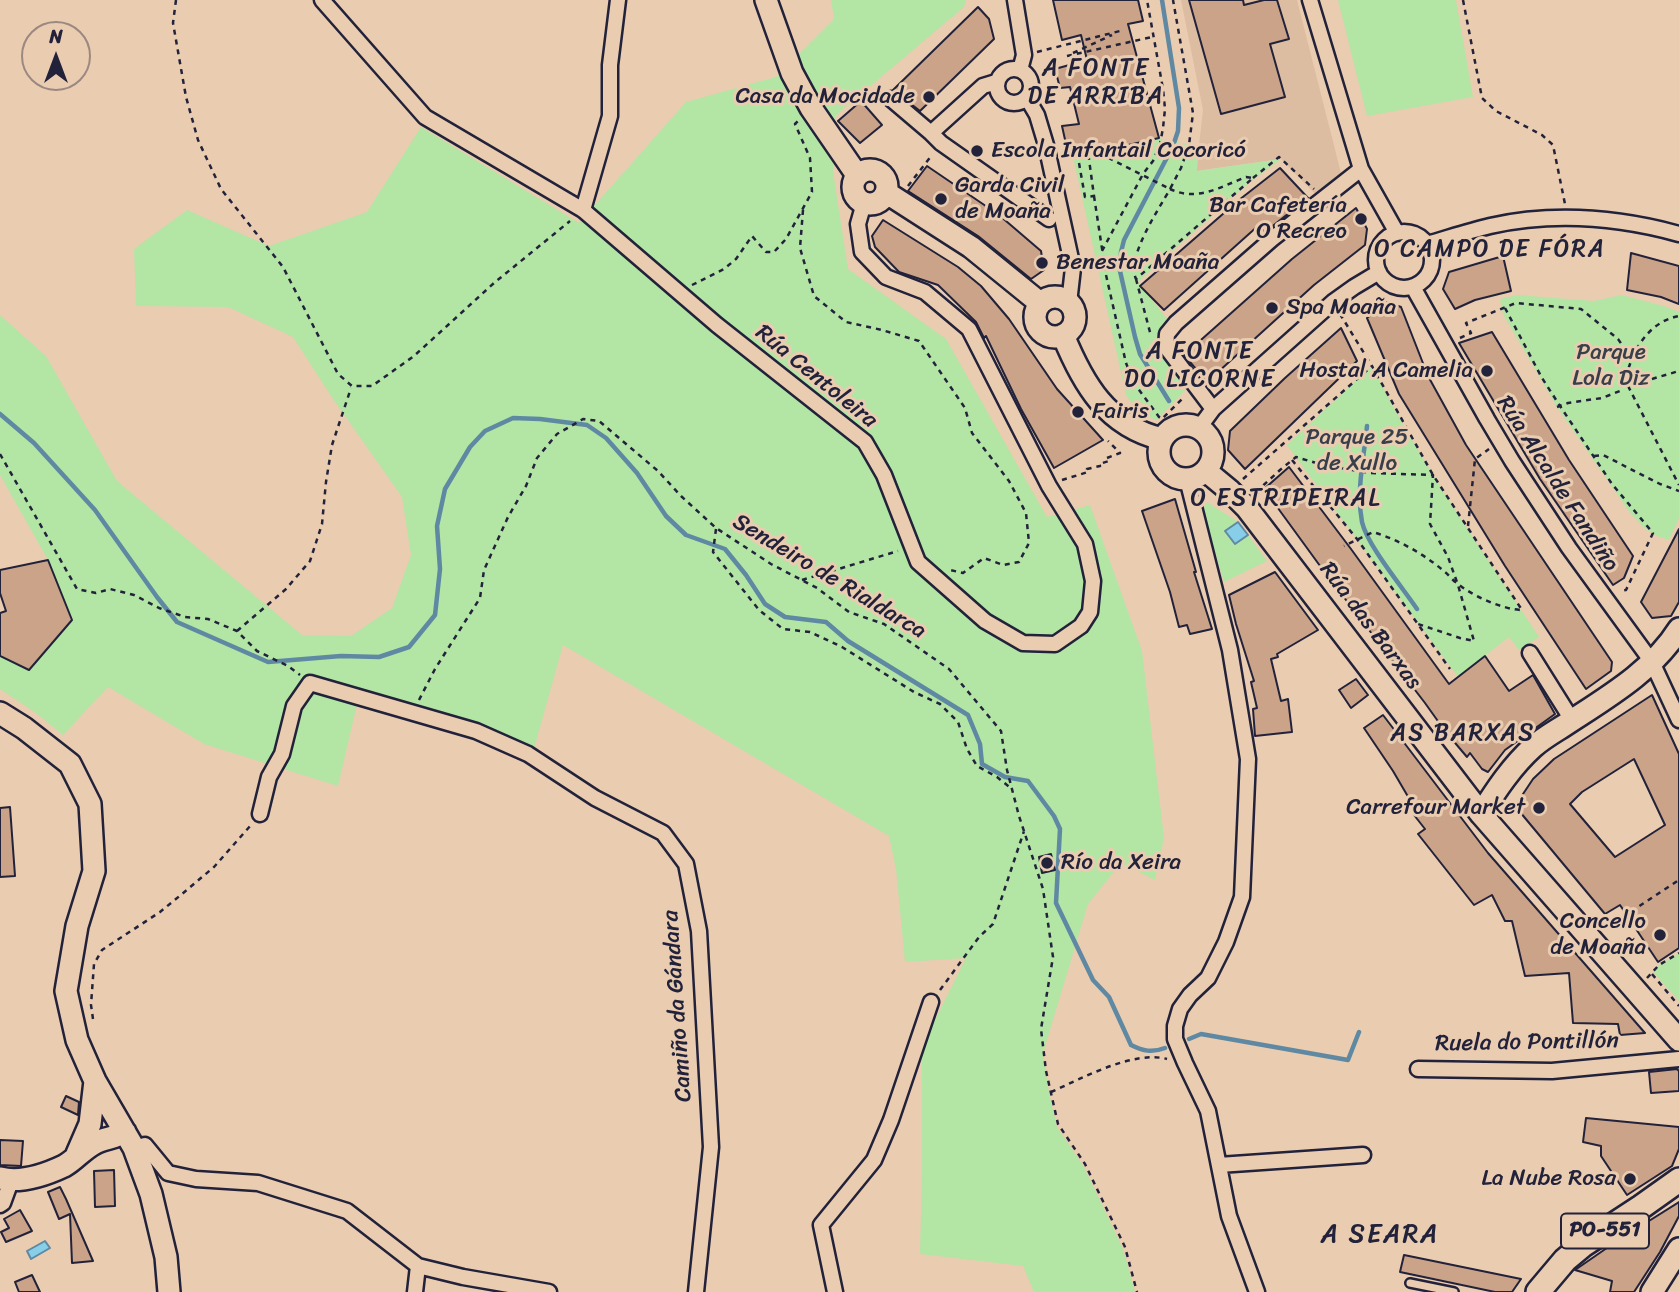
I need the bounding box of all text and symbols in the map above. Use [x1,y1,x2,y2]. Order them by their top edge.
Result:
text: N [49,20,63,53]
north arrow [21,21,91,91]
district label: A FONTE DE ARRIBA [1030,55,1162,111]
place label: Casa da Mocidade [735,83,915,111]
marker: Casa da Mocidade [921,89,937,105]
place label: Escola Infantail Cocoricó [991,137,1246,165]
marker: Escola Infantail Cocoricó [969,143,985,159]
place label: Garda Civil de Moaña [955,172,1064,226]
marker: Garda Civil de Moaña [933,191,949,207]
place label: Bar Cafetería O Recreo [1209,192,1347,246]
marker: Bar Cafetería O Recreo [1353,211,1369,227]
district label: O CAMPO DE FÓRA [1376,236,1604,264]
place label: Benestar Moaña [1056,249,1219,277]
marker: Benestar Moaña [1034,255,1050,271]
place label: Spa Moaña [1286,294,1396,322]
marker: Spa Moaña [1264,300,1280,316]
street label: Rúa Centoleira [749,319,883,435]
district label: A FONTE DO LICORNE [1125,338,1275,394]
park label: Parque Lola Diz [1572,339,1650,393]
place label: Hostal A Camelia [1299,357,1473,385]
marker: Hostal A Camelia [1479,363,1495,379]
street label: Rúa Alcalde Fandiño [1490,391,1624,577]
place label: Fairis [1092,398,1149,426]
marker: Fairis [1070,404,1086,420]
park label: Parque 25 de Xullo [1306,424,1408,478]
district label: O ESTRIPEIRAL [1193,485,1379,513]
street label: Sendeiro de Rialdarca [727,508,931,646]
street label: Rúa das Barxas [1313,557,1427,695]
district label: AS BARXAS [1391,720,1535,748]
place label: Carrefour Market [1346,794,1525,822]
marker: Carrefour Market [1531,800,1547,816]
place label: Río da Xeira [1061,849,1181,877]
marker: Río da Xeira [1039,855,1055,871]
place label: Concello de Moaña [1550,908,1646,962]
street label: Camiño da Gándara [658,909,698,1103]
marker: Concello de Moaña [1652,927,1668,943]
street label: Ruela do Pontillón [1435,1028,1619,1058]
place label: La Nube Rosa [1481,1165,1616,1193]
marker: La Nube Rosa [1622,1171,1638,1187]
road number: PO-551 [1561,1214,1649,1248]
district label: A SEARA [1322,1219,1438,1251]

